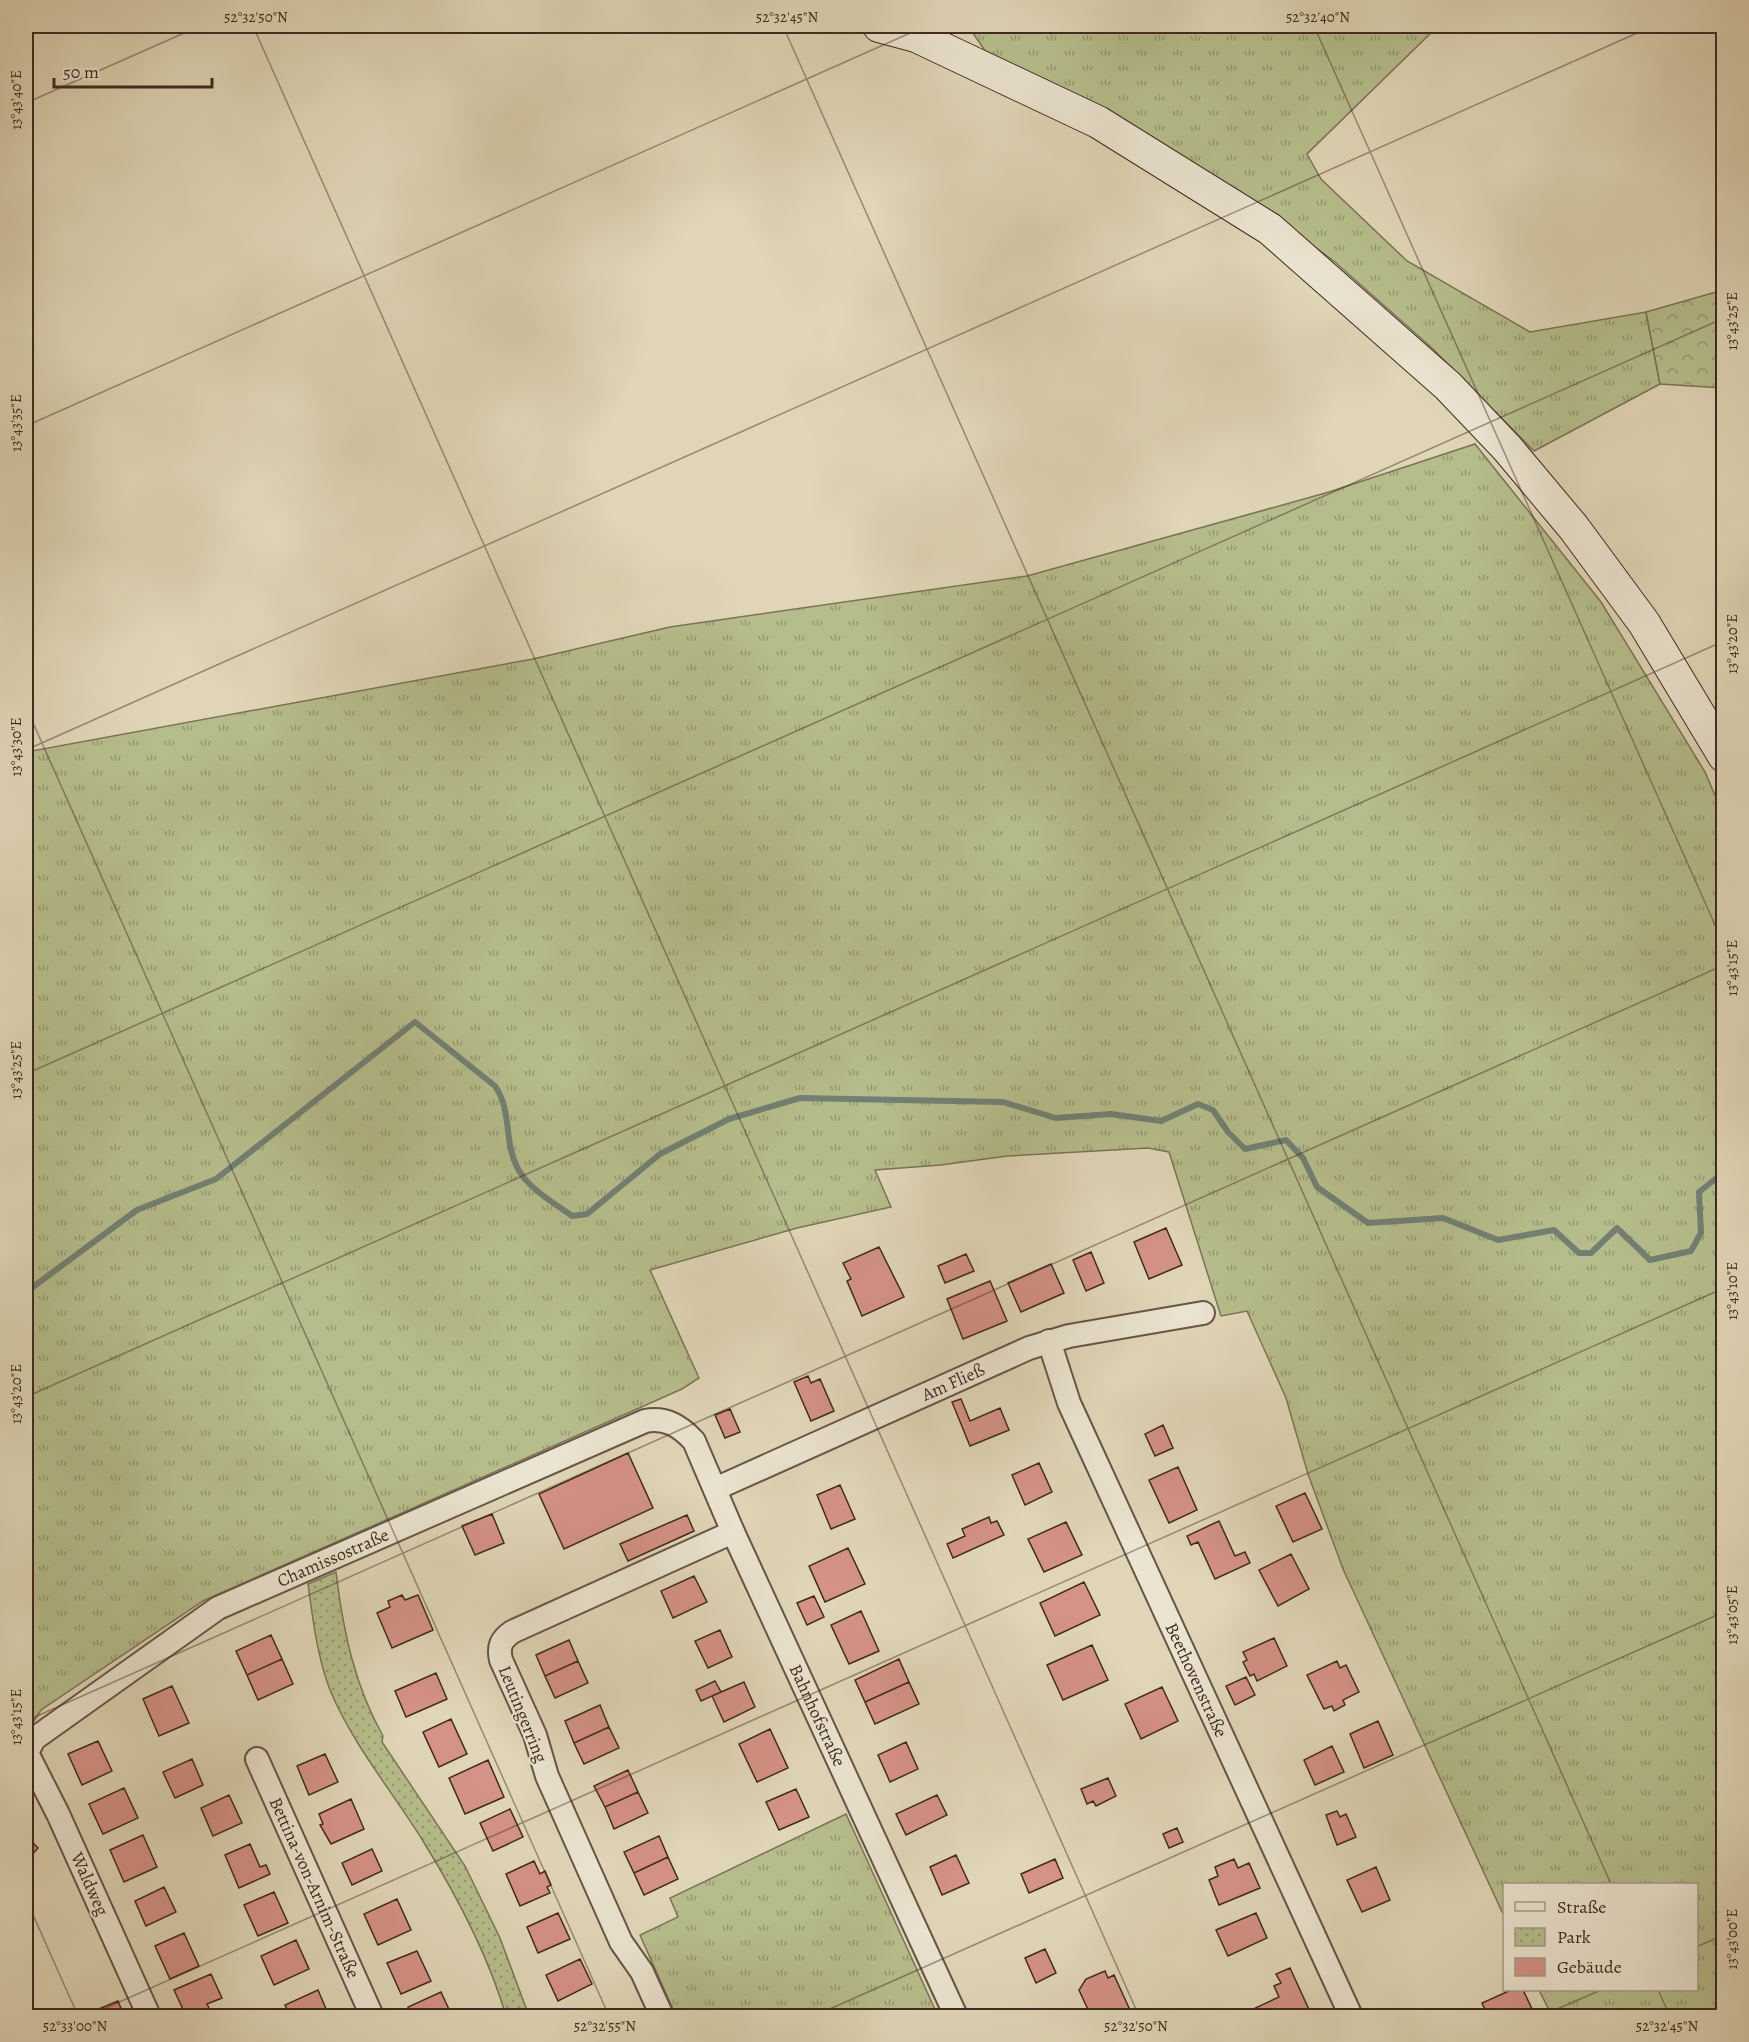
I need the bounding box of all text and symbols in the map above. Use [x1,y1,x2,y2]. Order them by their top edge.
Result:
text: 52°32'50"N [224,7,288,27]
text: 52°32'45"N [756,7,819,27]
text: 52°32'40"N [1286,7,1350,27]
scale bar [54,51,212,89]
text: 50 m [63,60,99,84]
text: 13°43'40"E [6,70,26,130]
text: 13°43'25"E [1722,292,1742,350]
text: 13°43'35"E [6,394,26,452]
text: 13°43'20"E [1722,614,1742,674]
text: 13°43'30"E [6,717,26,777]
text: 13°43'15"E [1722,940,1742,996]
text: 13°43'25"E [6,1041,26,1099]
text: 13°43'10"E [1722,1262,1742,1320]
street label: Am Fließ [917,1357,989,1407]
text: 13°43'20"E [6,1364,26,1424]
street label: Chamissostraße [273,1523,393,1593]
text: 13°43'05"E [1722,1585,1742,1645]
street label: Beethovenstraße [1160,1619,1233,1741]
street label: Bahnhofstraße [783,1660,851,1770]
street label: Leutingerring [493,1662,553,1766]
text: 13°43'15"E [6,1689,26,1745]
street label: Bettina-von-Arnim-Straße [264,1793,366,1982]
street label: Waldweg [65,1848,115,1920]
legend [1503,1883,1698,1991]
text: Straße [1557,1895,1606,1919]
text: 13°43'00"E [1722,1909,1742,1969]
text: Park [1557,1925,1591,1949]
text: Gebäude [1557,1955,1622,1979]
text: 52°33'00"N [43,2016,107,2036]
text: 52°32'55"N [574,2016,636,2036]
text: 52°32'50"N [1104,2016,1168,2036]
text: 52°32'45"N [1636,2016,1699,2036]

